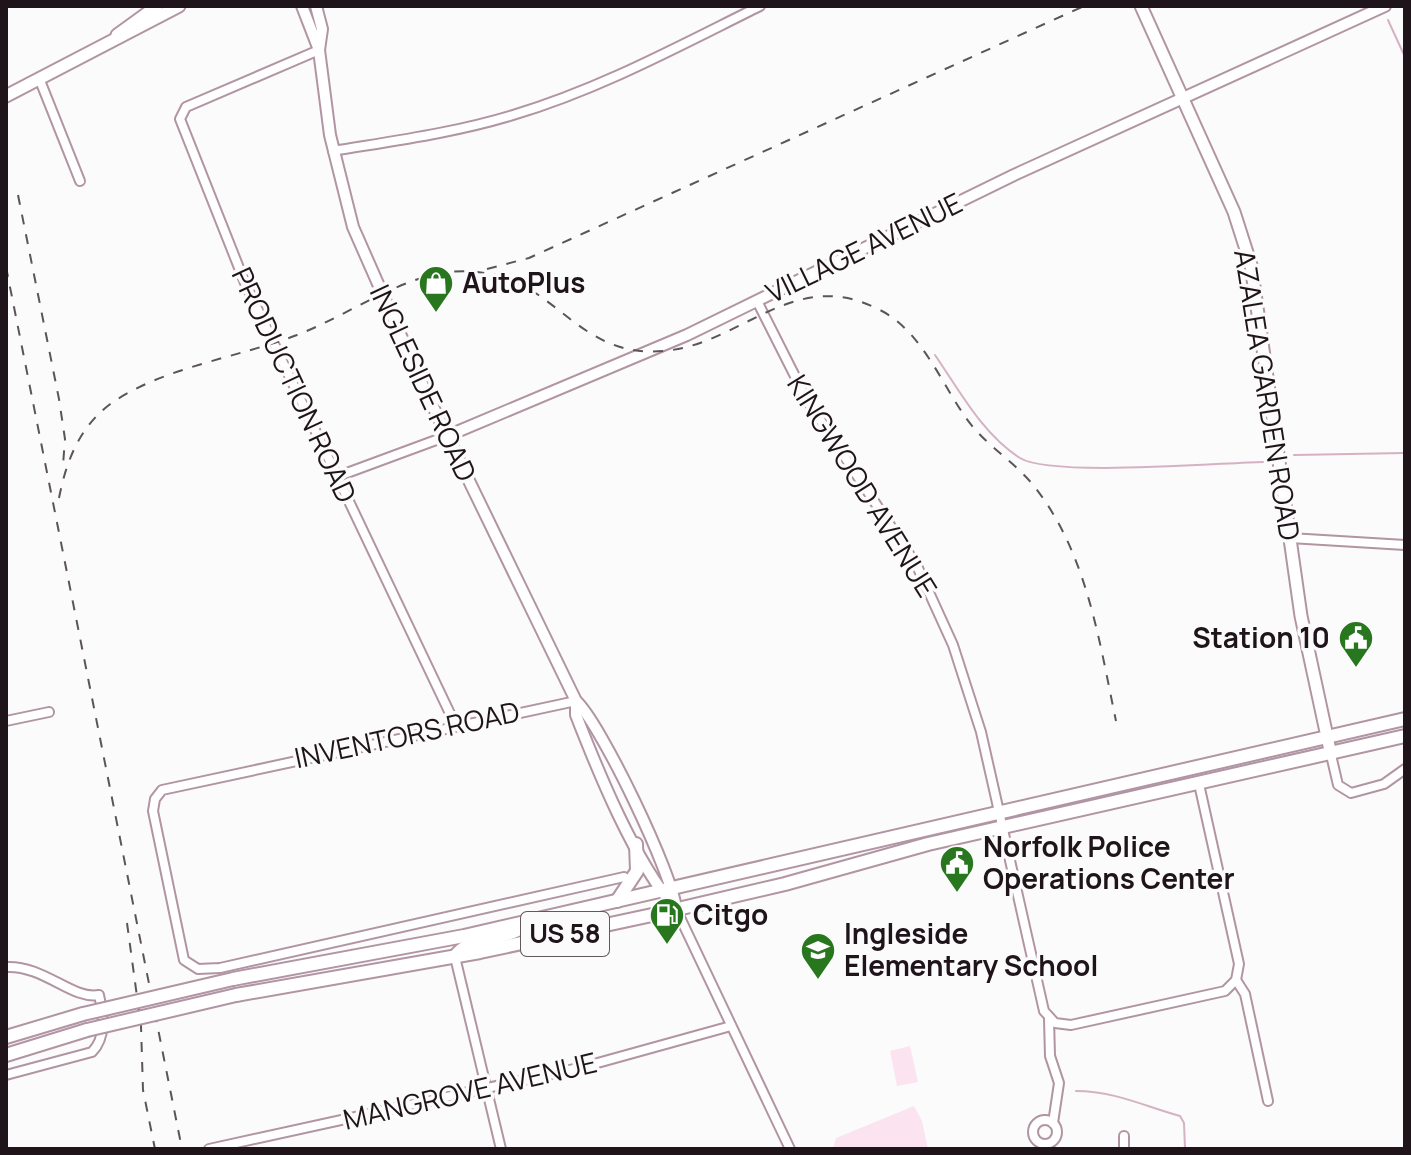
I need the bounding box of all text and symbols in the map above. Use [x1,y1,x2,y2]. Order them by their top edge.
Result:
street label: VILLAGE AVENUE [759,183,968,311]
street label: AZALEA GARDEN ROAD [1226,247,1310,543]
street label: PRODUCTION ROAD [224,261,366,508]
place label: AutoPlus [462,263,585,301]
shop icon: AutoPlus [417,264,455,314]
street label: INGLESIDE ROAD [362,278,486,487]
street label: KINGWOOD AVENUE [779,367,947,604]
place label: Station 10 [1192,618,1330,656]
public building icon: Station 10 [1337,619,1375,669]
street label: INVENTORS ROAD [291,692,523,776]
place label: Norfolk Police Operations Center [983,827,1235,897]
public building icon: Norfolk Police Operations Center [938,844,976,894]
place label: Citgo [693,895,768,933]
fuel station icon: Citgo [648,896,686,946]
road number: US 58 [521,912,609,956]
place label: Ingleside Elementary School [844,914,1098,984]
school or university icon: Ingleside Elementary School [799,931,837,981]
street label: MANGROVE AVENUE [339,1042,600,1138]

